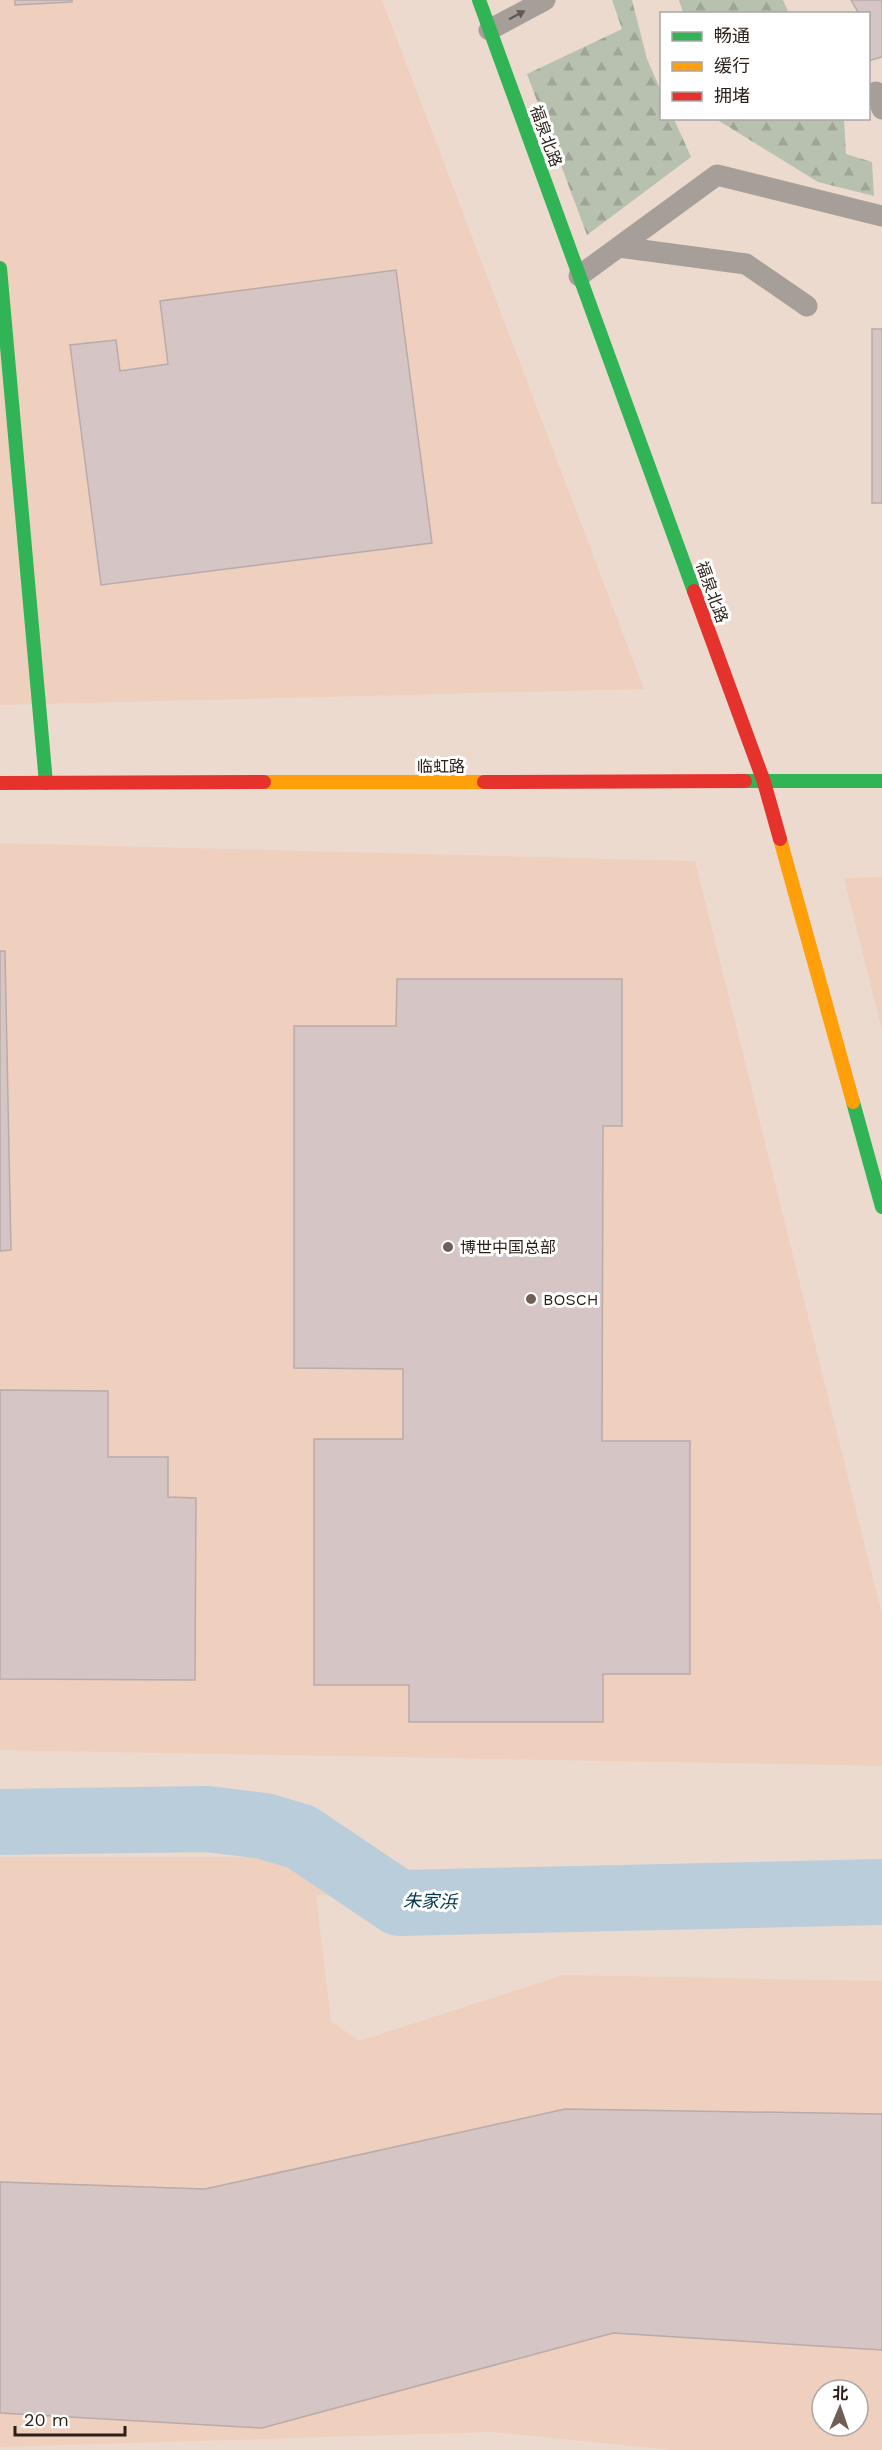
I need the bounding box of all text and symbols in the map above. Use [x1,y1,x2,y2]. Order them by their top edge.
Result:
one-way arrow [509,10,526,20]
legend [660,12,870,120]
text: 畅通 [714,25,750,46]
text: 缓行 [714,55,750,76]
text: 拥堵 [714,85,750,106]
street label: 福泉北路 [526,103,566,169]
street label: 福泉北路 [692,559,732,625]
street label: 临虹路 [417,757,465,776]
place label: 博世中国总部 [460,1238,556,1257]
marker: 博世中国总部 [441,1240,455,1254]
place label: BOSCH [543,1290,598,1309]
marker: BOSCH [524,1292,538,1306]
water label: 朱家浜 [403,1890,459,1912]
north arrow [810,2378,870,2438]
text: 北 [832,2384,849,2403]
scale bar [15,2399,124,2437]
text: 20 m [24,2409,69,2430]

